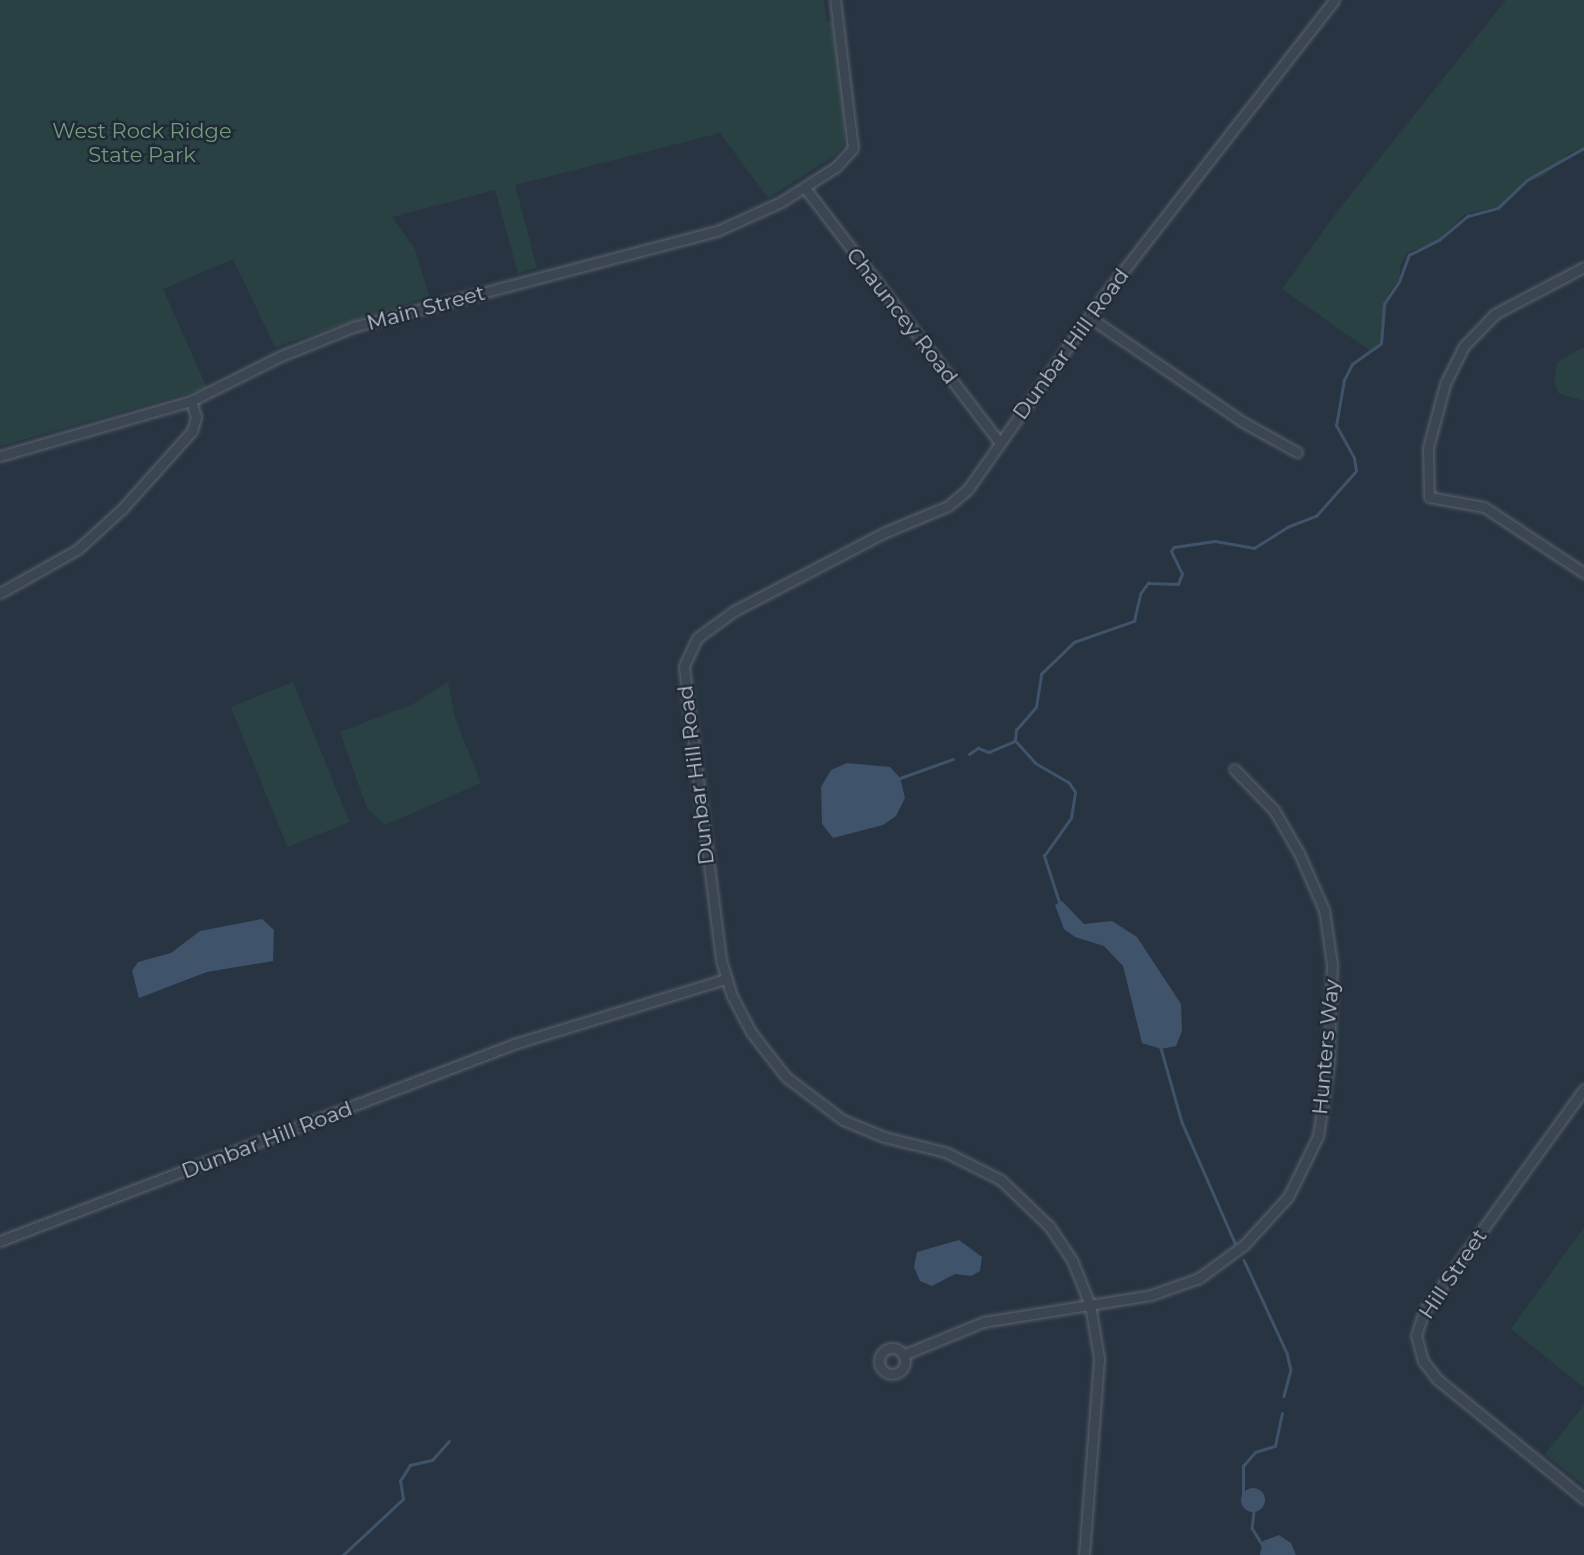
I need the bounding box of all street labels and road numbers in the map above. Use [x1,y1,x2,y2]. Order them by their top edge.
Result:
street label: Chauncey Road [841,243,963,389]
street label: Dunbar Hill Road [1008,264,1134,424]
street label: Main Street [364,280,488,336]
street label: Dunbar Hill Road [672,684,720,866]
street label: Hunters Way [1308,978,1344,1116]
street label: Dunbar Hill Road [178,1096,356,1184]
street label: Hill Street [1414,1224,1492,1324]

